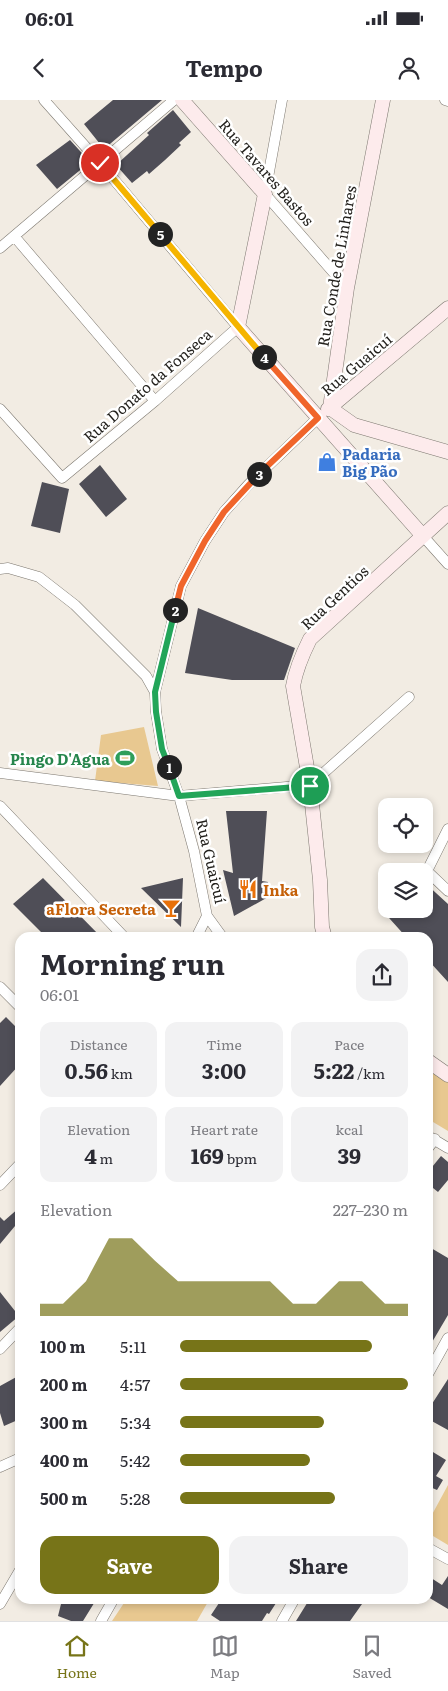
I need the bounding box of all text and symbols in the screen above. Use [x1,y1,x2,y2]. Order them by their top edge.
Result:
text: 06:01 [25,4,74,32]
text: Tempo [185,51,263,84]
icon: back [25,54,53,82]
icon: person [395,54,423,82]
street label: Rua Tavares Bastos [214,114,320,231]
pin [79,142,121,184]
icon: check [86,149,114,177]
street label: Rua Conde de Linhares [311,184,362,348]
pin: 5 [148,222,172,246]
text: 5 [157,224,164,244]
street label: Rua Donato da Fonseca [78,322,217,447]
street label: Rua Guaicuí [315,327,397,401]
pin: 4 [252,344,276,370]
text: 4 [260,347,269,367]
place label: Padaria Big Pão [342,442,401,482]
shop icon: Padaria Big Pão [316,451,338,473]
pin: 3 [246,462,272,486]
text: 3 [256,464,263,484]
street label: Rua Gentios [295,559,373,635]
pin: 2 [162,598,188,622]
text: 2 [172,600,179,620]
place label: Pingo D'Agua [10,747,110,770]
sports icon: Pingo D'Agua [114,747,136,769]
pin: 1 [156,754,182,780]
text: 1 [167,757,172,777]
pin [289,765,331,807]
icon: arrive [296,772,324,800]
map controls [378,798,433,918]
button: locate [378,798,433,853]
street label: Rua Guaicuí [191,816,233,906]
button: layers [378,863,433,918]
restaurant icon: Inka [237,878,259,900]
place label: Inka [263,878,299,901]
place label: aFlora Secreta [46,897,156,920]
bar icon: aFlora Secreta [160,897,182,919]
text: Morning run [40,942,225,984]
button: share [356,949,408,1001]
text: 06:01 [40,982,79,1006]
text: Distance [70,1034,128,1054]
text: Time [206,1034,242,1054]
text: Pace [334,1034,364,1054]
text: 0.56 [64,1054,108,1085]
text: 3:00 [202,1054,246,1085]
text: 5:22 [314,1054,354,1085]
text: km [108,1063,133,1083]
text: /km [354,1063,385,1083]
text: Elevation [67,1119,130,1139]
text: Heart rate [190,1119,258,1139]
text: kcal [336,1119,363,1139]
text: 4 [84,1139,97,1170]
text: 169 [191,1139,224,1170]
text: 39 [337,1139,361,1170]
text: m [97,1148,113,1168]
text: bpm [224,1148,257,1168]
text: Elevation [40,1197,112,1221]
text: 227–230 m [333,1197,408,1221]
text: 100 m [40,1334,86,1358]
text: 5:11 [120,1334,146,1358]
text: 200 m [40,1372,87,1396]
text: 4:57 [120,1372,150,1396]
text: 300 m [40,1410,88,1434]
text: 5:34 [120,1410,151,1434]
text: 400 m [40,1448,89,1472]
text: 5:42 [120,1448,150,1472]
text: 500 m [40,1486,88,1510]
text: 5:28 [120,1486,150,1510]
button: Save [40,1536,219,1594]
button: Share [229,1536,408,1594]
tab: Home [56,1632,97,1682]
tab: Map [210,1632,240,1682]
tab: Saved [353,1632,392,1682]

